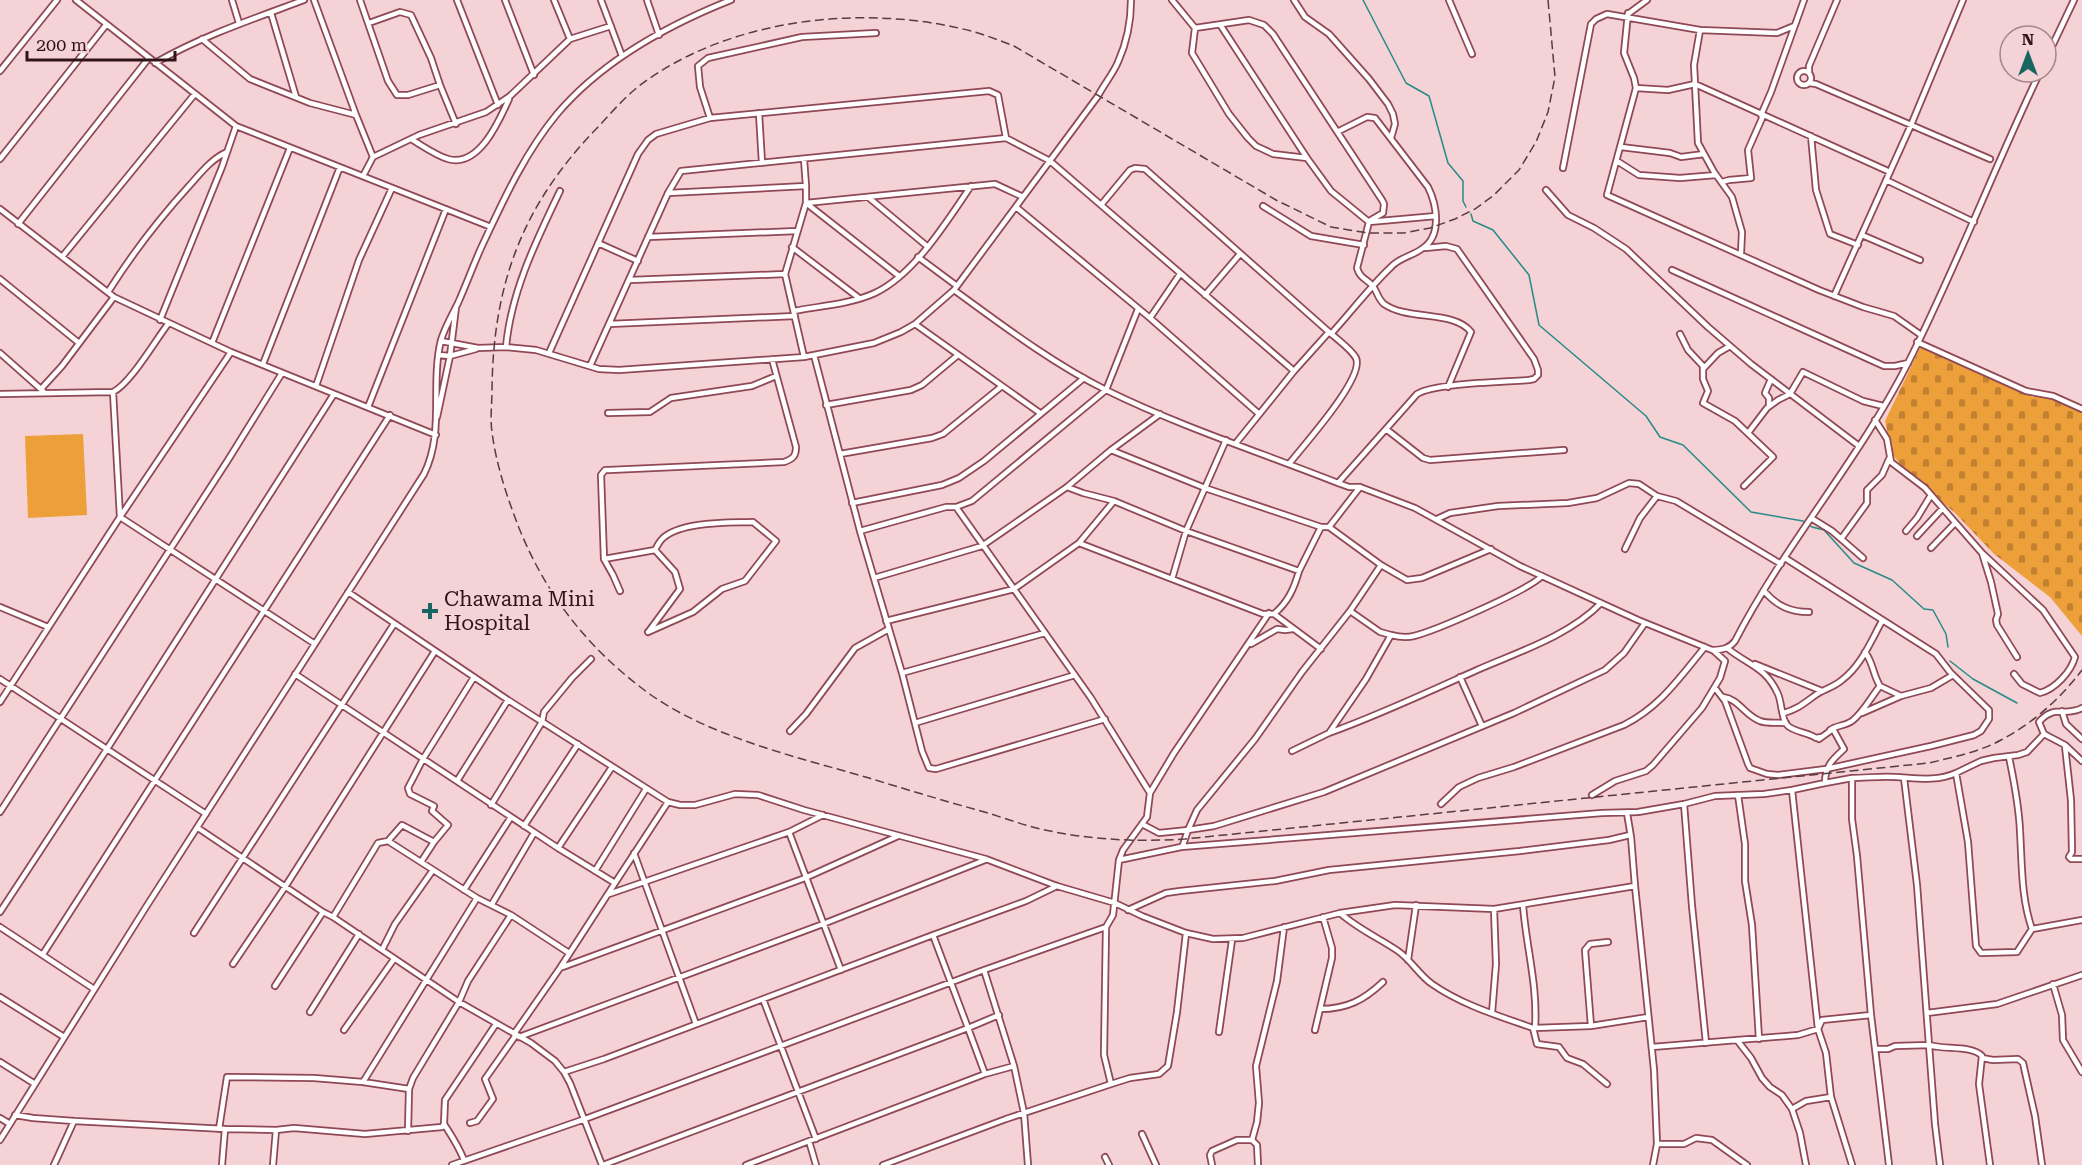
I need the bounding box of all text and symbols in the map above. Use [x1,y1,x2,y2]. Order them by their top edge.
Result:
scale bar [27,24,176,62]
north arrow [1998,24,2058,84]
text: N [2022,30,2034,49]
text: 200 m [36,34,87,55]
place label: Chawama Mini Hospital [444,587,595,635]
marker: Chawama Mini Hospital [421,602,439,620]

